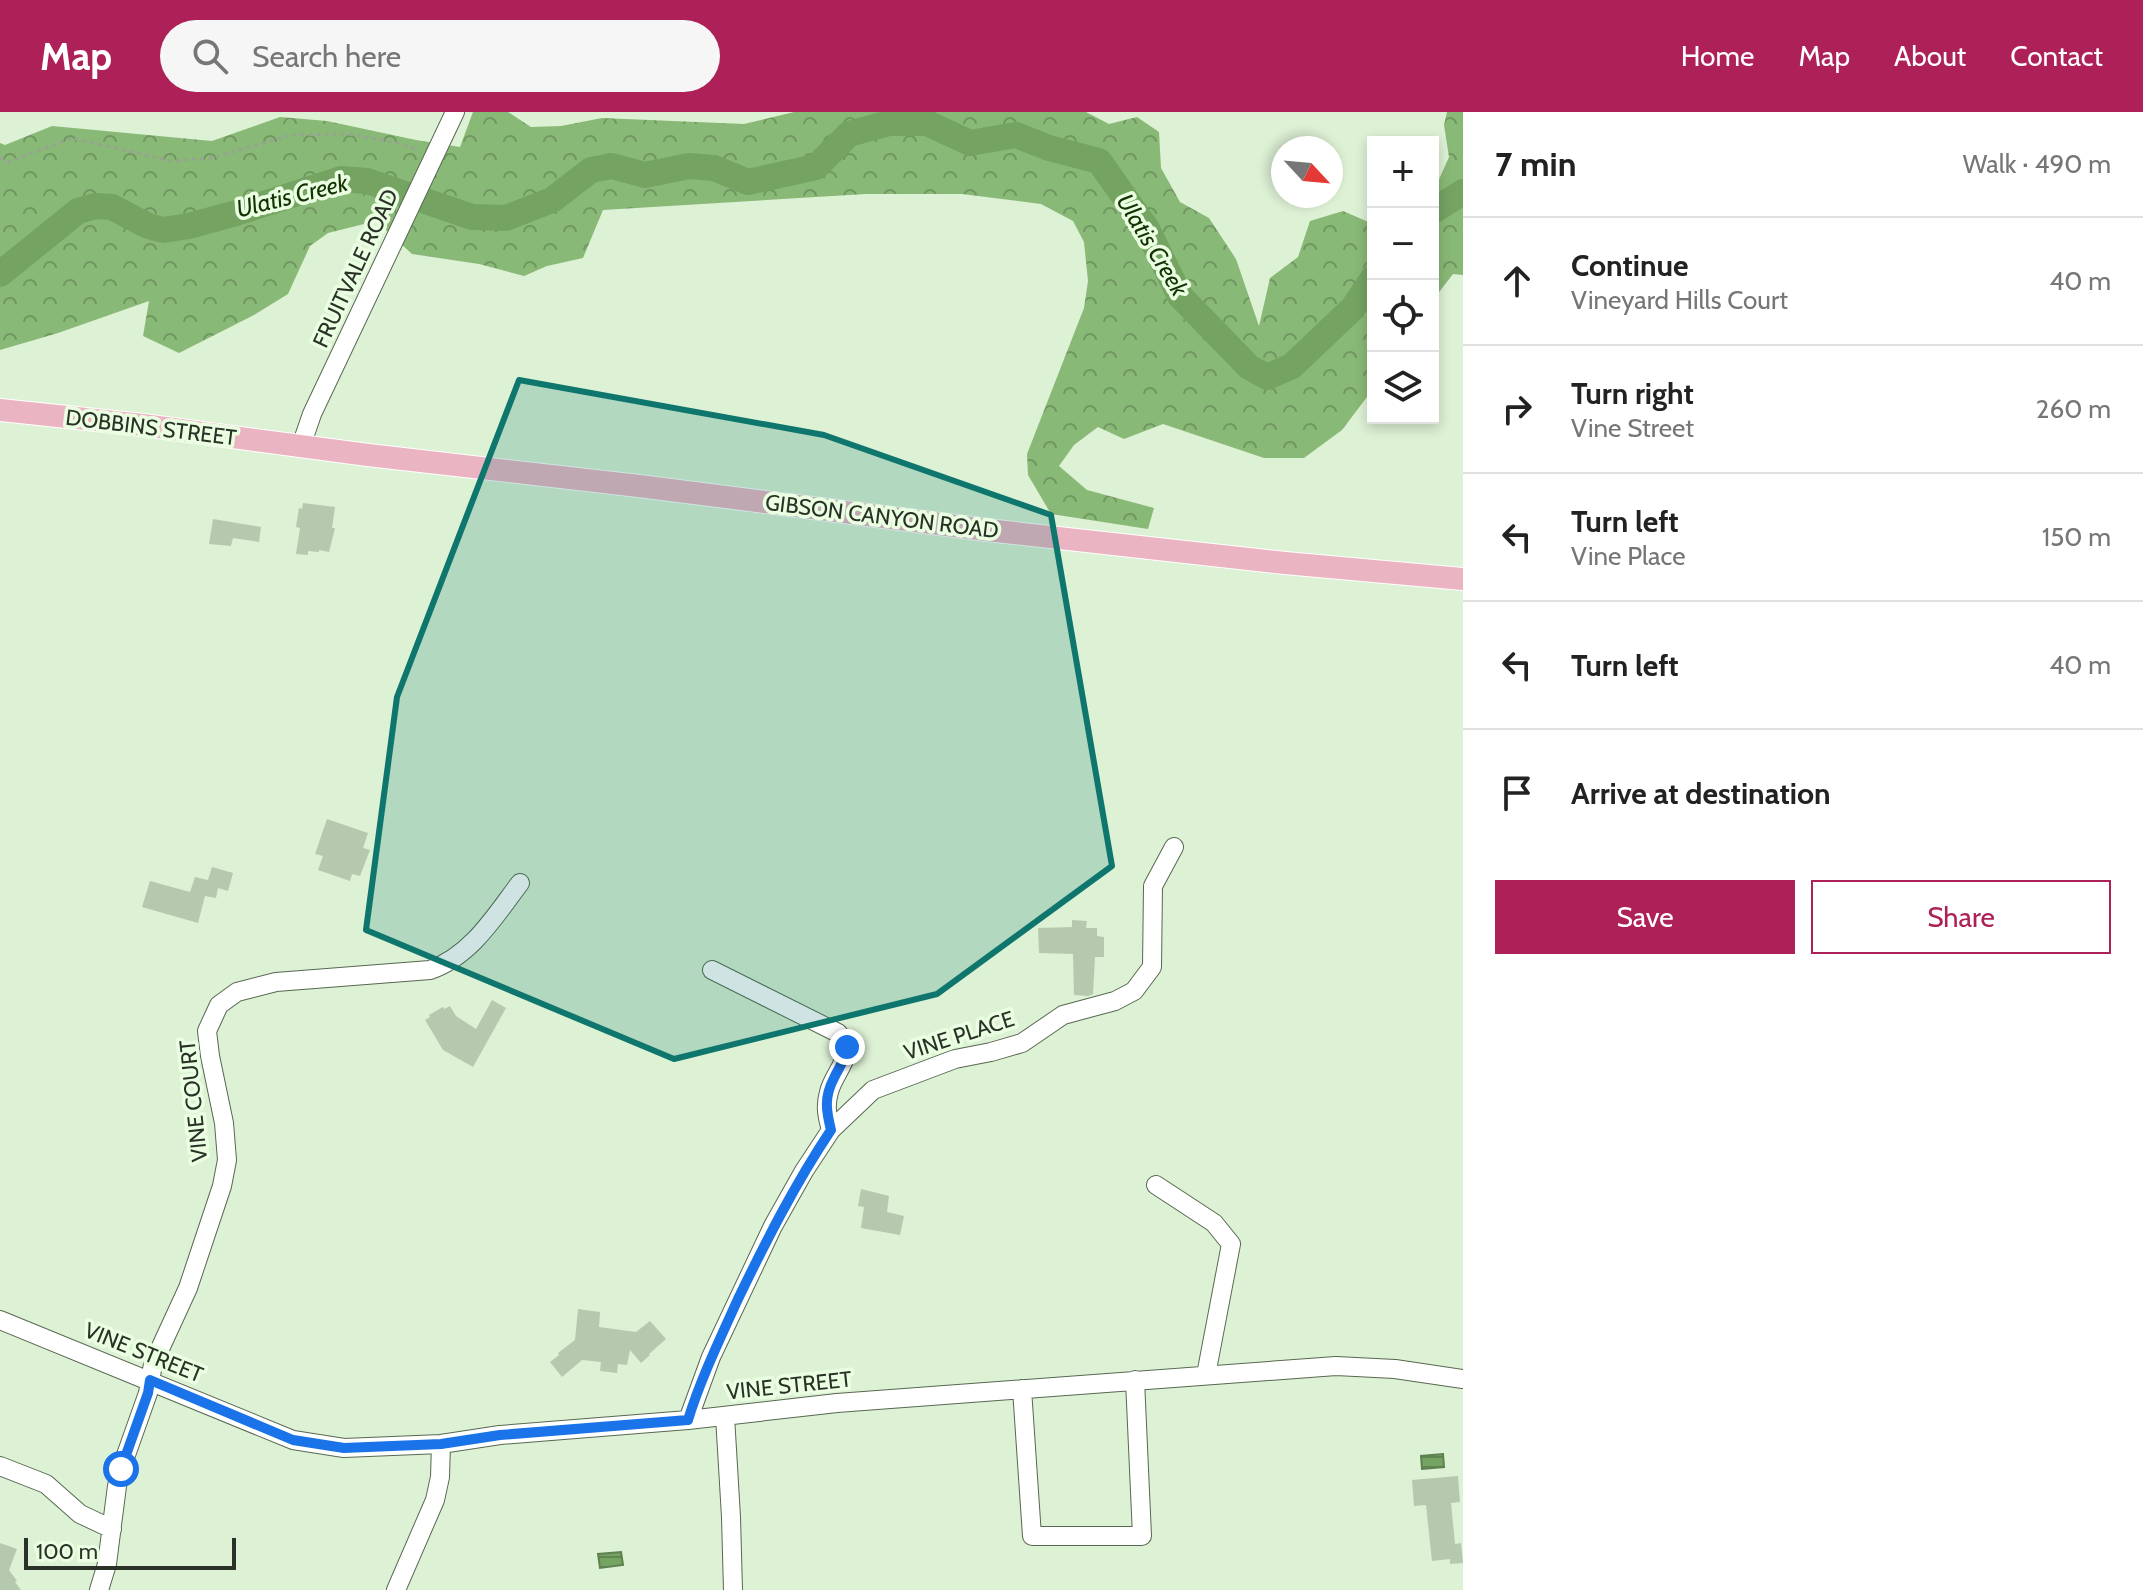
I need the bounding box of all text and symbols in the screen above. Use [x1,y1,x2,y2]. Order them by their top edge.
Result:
search box [160,20,720,92]
text: Map [40,33,112,80]
icon: search [188,34,232,78]
text: Search here [252,38,401,75]
text: Home [1681,39,1754,73]
text: Map [1798,39,1850,73]
text: About [1894,39,1966,73]
text: Contact [2010,39,2103,73]
north arrow [1271,136,1343,208]
map controls [1367,136,1439,424]
button: + [1367,136,1439,208]
text: 7 min [1495,143,1576,185]
text: Walk · 490 m [1963,148,2111,180]
water label: Ulatis Creek [233,167,351,223]
street label: FRUITVALE ROAD [307,185,404,352]
water label: Ulatis Creek [1111,188,1195,302]
button: − [1367,208,1439,280]
text: Continue [1571,247,1688,284]
icon: ahead [1495,259,1539,303]
text: 40 m [2049,265,2111,297]
button: locate [1367,280,1439,352]
text: Vineyard Hills Court [1571,284,1788,316]
button: layers [1367,352,1439,424]
text: Turn right [1571,375,1694,412]
icon: right [1495,387,1539,431]
text: 260 m [2036,393,2111,425]
street label: DOBBINS STREET [64,404,238,451]
text: Vine Street [1571,412,1694,444]
street label: GIBSON CANYON ROAD [764,489,1000,544]
text: Turn left [1571,503,1679,540]
icon: left [1495,515,1539,559]
text: 150 m [2042,521,2111,553]
text: Vine Place [1571,540,1686,572]
icon: left [1495,643,1539,687]
text: Turn left [1571,647,1679,684]
text: 40 m [2049,649,2111,681]
icon: arrive [1495,771,1539,815]
text: Arrive at destination [1571,775,1831,812]
button: Save [1495,880,1795,954]
button: Share [1811,880,2111,954]
street label: VINE PLACE [901,1005,1018,1066]
route end [829,1029,865,1065]
street label: VINE COURT [174,1038,213,1163]
street label: VINE STREET [81,1316,207,1389]
street label: VINE STREET [725,1365,853,1405]
route start [103,1451,139,1487]
scale bar [24,1534,236,1570]
text: 100 m [36,1538,98,1565]

